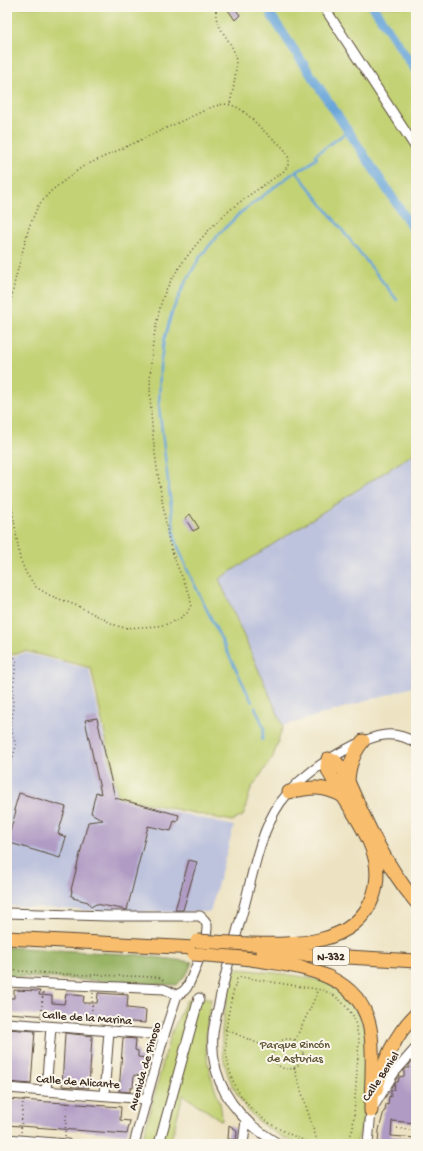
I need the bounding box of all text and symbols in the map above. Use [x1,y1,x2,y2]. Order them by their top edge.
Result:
road number: N-332 [313,947,349,965]
street label: Calle de la Marina [42,1009,133,1029]
street label: Avenida de Pinoso [127,1021,165,1112]
park label: Parque Rincón de Asturias [259,1039,330,1067]
street label: Calle Beniel [360,1049,404,1105]
street label: Calle de Alicante [36,1073,121,1093]

